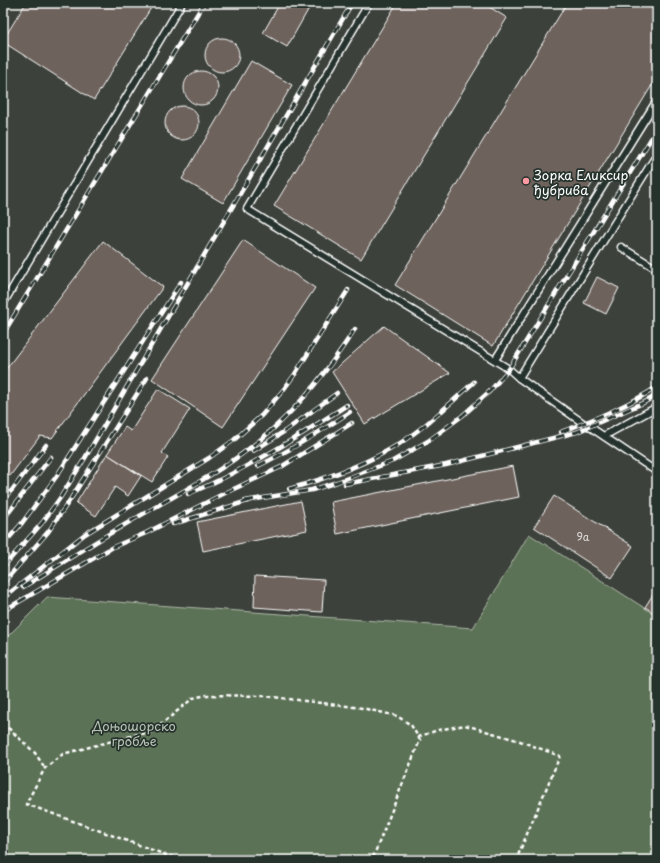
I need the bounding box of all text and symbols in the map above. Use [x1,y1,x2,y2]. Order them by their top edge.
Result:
place label: Зорка Еликсир ђубрива [533,165,629,199]
marker: Зорка Еликсир ђубрива [521,176,531,186]
house number: 9a [576,528,590,545]
park label: Доњошорско гробље [91,716,176,750]

